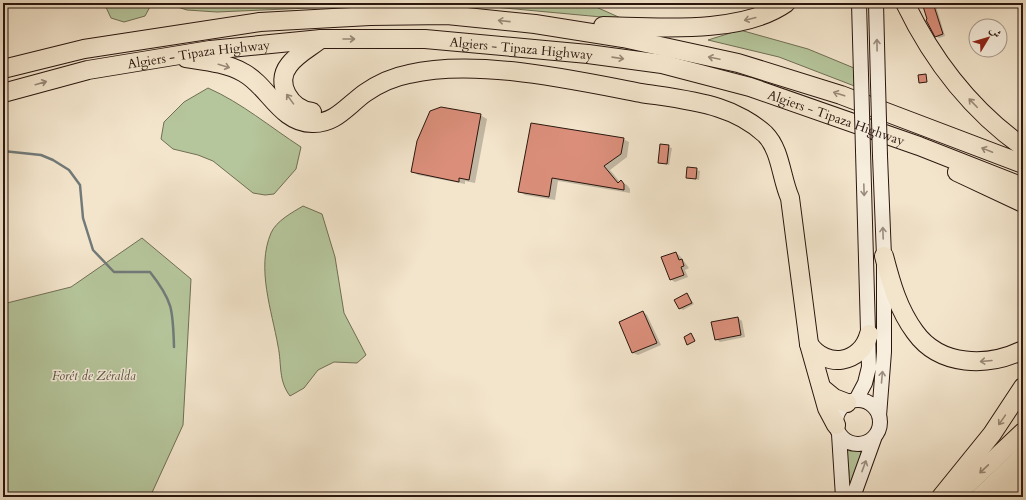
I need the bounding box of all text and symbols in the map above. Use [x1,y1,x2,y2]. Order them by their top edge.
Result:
one-way arrow [744,16,757,23]
one-way arrow [498,17,511,25]
north arrow [968,18,1008,58]
text: ش [986,23,1005,41]
street label: Algiers - Tipaza Highway [449,33,594,65]
one-way arrow [342,35,355,43]
street label: Algiers - Tipaza Highway [126,36,271,73]
one-way arrow [873,39,881,52]
one-way arrow [708,53,721,61]
one-way arrow [611,54,624,62]
one-way arrow [217,63,230,70]
one-way arrow [34,79,47,86]
street label: Algiers - Tipaza Highway [765,86,907,150]
one-way arrow [833,90,845,98]
one-way arrow [286,93,294,104]
one-way arrow [968,98,978,108]
one-way arrow [981,145,993,153]
one-way arrow [861,183,868,196]
one-way arrow [879,227,887,240]
one-way arrow [980,357,993,365]
park label: Forêt de Zéralda [52,367,136,385]
one-way arrow [879,371,886,384]
one-way arrow [998,414,1006,425]
one-way arrow [860,461,868,473]
one-way arrow [979,464,990,473]

